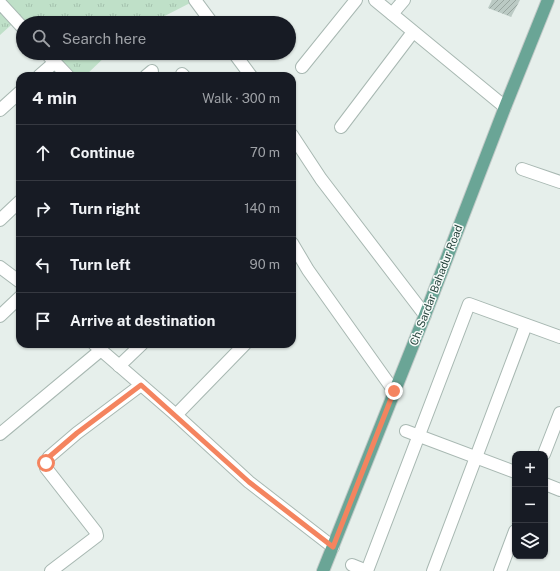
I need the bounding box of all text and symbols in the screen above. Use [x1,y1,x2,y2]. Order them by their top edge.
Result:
search box [16,16,296,60]
icon: search [30,27,52,49]
text: Search here [62,30,146,47]
text: 4 min [32,88,77,108]
text: Walk · 300 m [202,91,280,106]
icon: ahead [32,142,54,164]
text: Continue [70,144,135,161]
text: 70 m [250,145,280,160]
icon: right [32,198,54,220]
text: Turn right [70,200,140,217]
text: 140 m [244,201,280,216]
street label: Ch. Sardar Bahadur Road [407,223,465,347]
icon: left [32,254,54,276]
text: Turn left [70,256,131,273]
text: 90 m [250,257,280,272]
icon: arrive [32,310,54,332]
text: Arrive at destination [70,312,215,329]
route end [385,382,403,400]
map controls [512,451,548,559]
button: + [512,451,548,487]
route start [37,454,55,472]
button: − [512,487,548,523]
button: layers [512,523,548,559]

